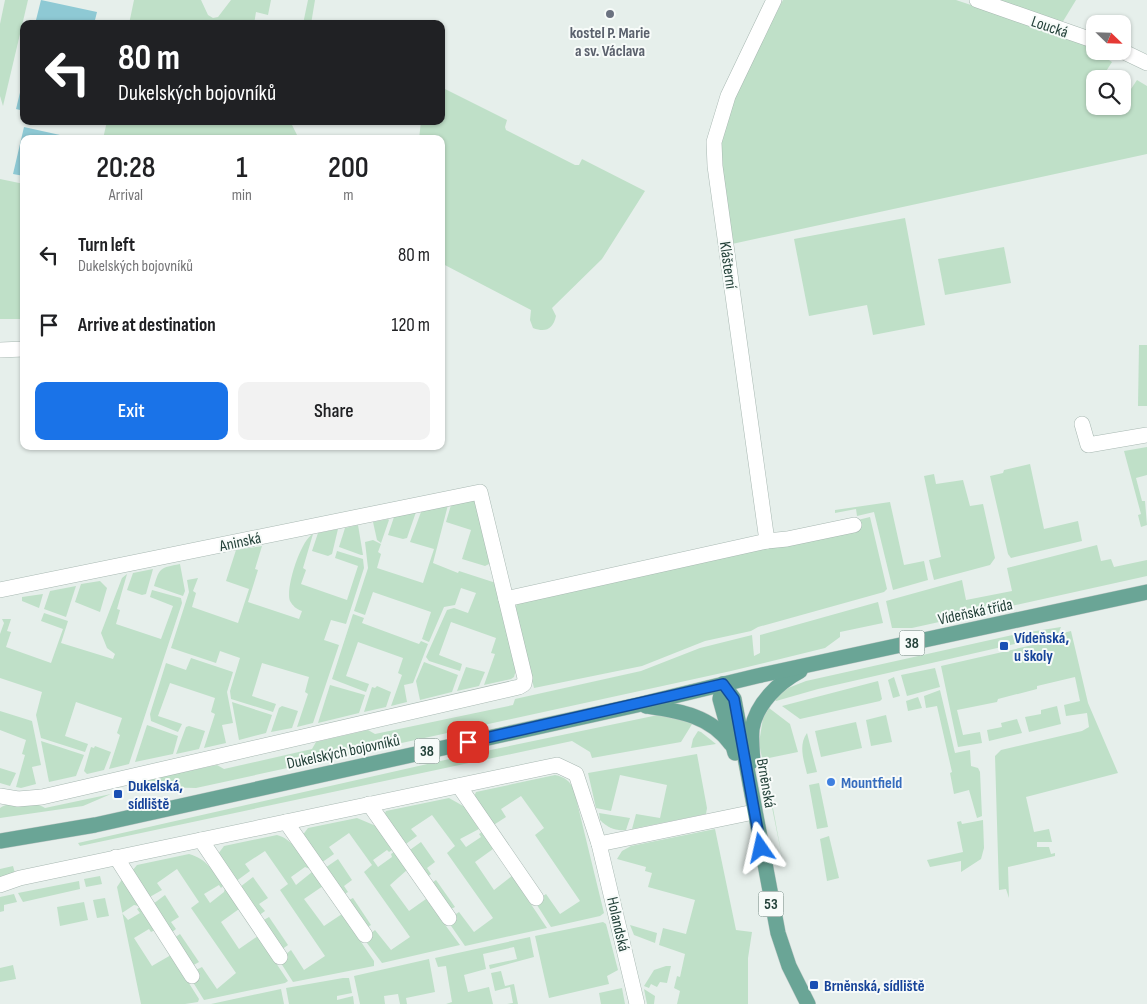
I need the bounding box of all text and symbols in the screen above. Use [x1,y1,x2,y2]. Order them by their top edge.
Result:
marker: kostel P. Marie a sv. Václava [604,8,616,20]
street label: Loucká [1029,12,1070,43]
north arrow [1086,15,1131,60]
map controls [1086,15,1131,115]
place label: kostel P. Marie a sv. Václava [570,24,650,61]
text: 80 m [118,37,180,80]
icon: left [35,40,100,105]
button: search [1086,70,1131,115]
text: Dukelských bojovníků [118,80,276,107]
text: 20:28 [96,150,155,186]
text: 1 [236,150,247,186]
text: 200 [328,150,369,186]
text: Arrival [109,186,143,205]
text: min [232,186,252,205]
text: m [343,186,354,205]
text: Turn left [78,234,135,257]
street label: Klášterní [715,240,740,290]
icon: left [35,241,63,269]
text: 80 m [398,244,430,267]
text: Dukelských bojovníků [78,257,193,276]
icon: arrive [35,311,63,339]
text: Arrive at destination [78,314,216,337]
text: 120 m [392,314,430,337]
button: Exit [35,382,228,440]
button: Share [238,382,430,440]
street label: Aninská [217,529,263,556]
street label: Vídeňská třída [936,595,1014,630]
place label: Vídeňská, u školy [1014,629,1069,666]
road number: 38 [900,630,924,656]
marker: Vídeňská, u školy [998,640,1010,652]
pin [447,721,489,763]
icon: arrive [454,728,482,756]
street label: Dukelských bojovníků [285,731,402,774]
road number: 38 [414,738,440,764]
street label: Brněnská [752,757,779,809]
place label: Mountfield [841,774,902,793]
marker: Mountfield [825,776,837,788]
place label: Dukelská, sídliště [128,777,183,814]
marker: Dukelská, sídliště [112,788,124,800]
position arrow [734,821,786,873]
road number: 53 [758,892,784,916]
street label: Holandská [602,895,633,953]
place label: Brněnská, sídliště [824,977,925,996]
marker: Brněnská, sídliště [808,979,820,991]

